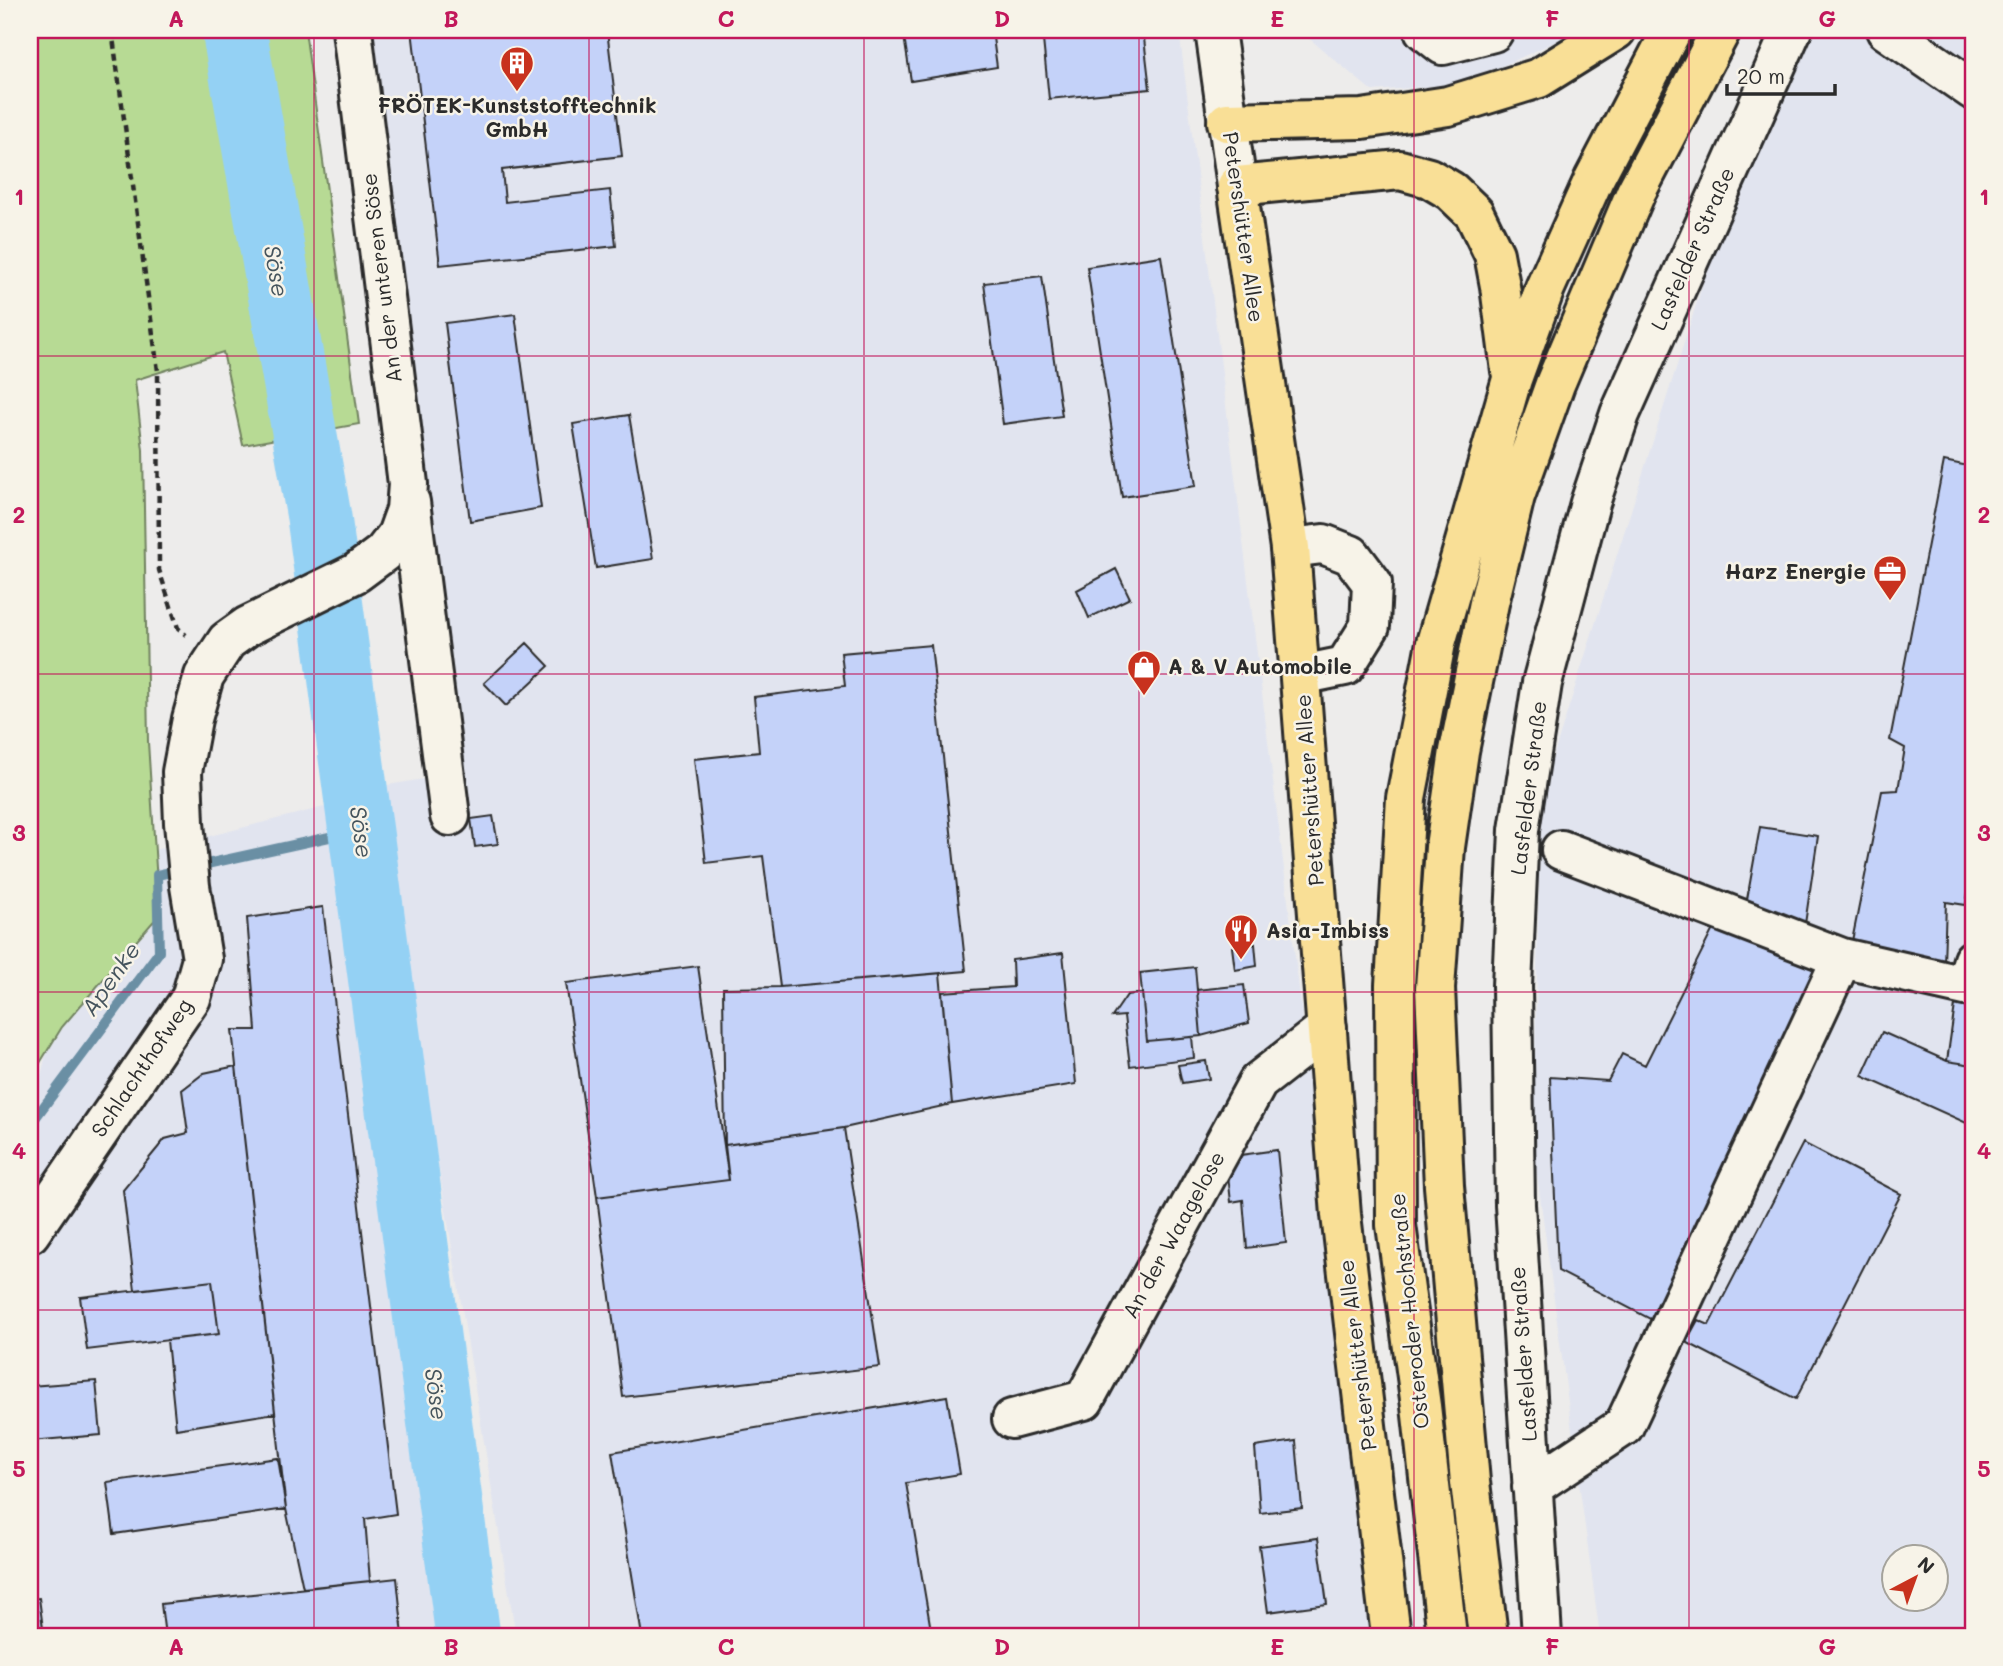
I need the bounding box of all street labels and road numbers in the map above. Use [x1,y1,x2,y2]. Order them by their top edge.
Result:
street label: Petershütter Allee [1218,130,1271,324]
street label: Lasfelder Straße [1644,163,1740,334]
street label: An der unteren Söse [354,172,407,385]
street label: Petershütter Allee [1288,693,1329,887]
street label: Lasfelder Straße [1503,699,1552,876]
street label: Schlachthofweg [84,993,197,1142]
street label: An der Waagelose [1116,1146,1230,1323]
street label: Osteroder Hochstraße [1383,1192,1434,1430]
street label: Petershütter Allee [1331,1258,1382,1452]
street label: Lasfelder Straße [1503,1266,1542,1443]

